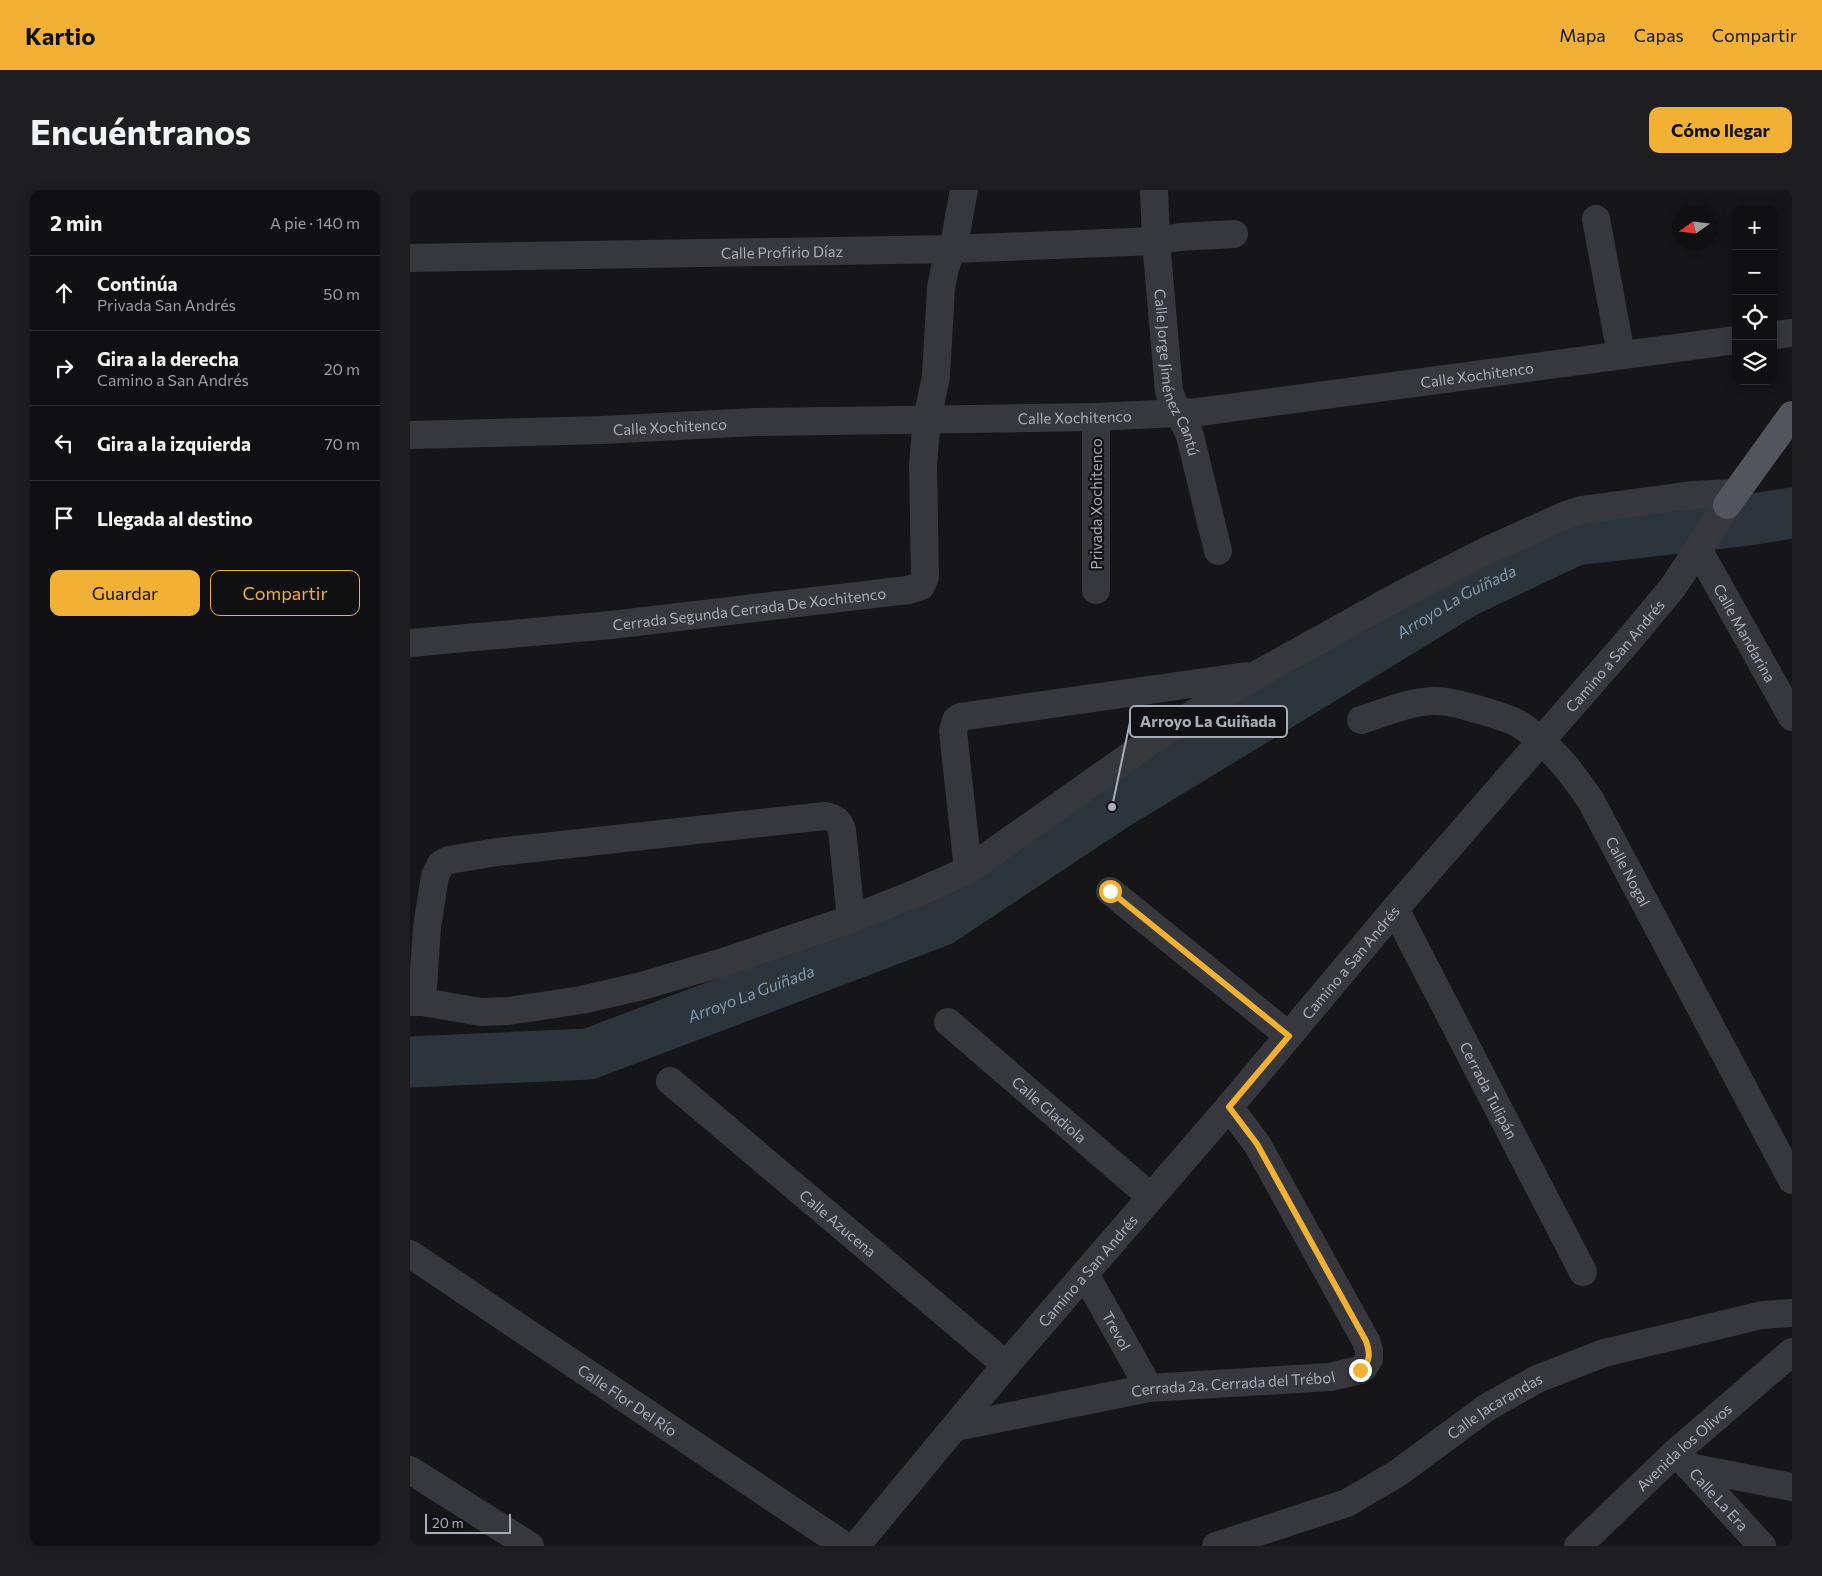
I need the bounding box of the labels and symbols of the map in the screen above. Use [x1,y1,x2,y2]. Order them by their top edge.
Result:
north arrow [1672,205,1717,250]
street label: Calle Profirio Díaz [721,242,843,262]
street label: Calle Jorge Jiménez Cantú [1151,288,1203,457]
street label: Calle Xochitenco [1419,358,1535,391]
street label: Calle Xochitenco [1018,406,1132,427]
street label: Calle Xochitenco [612,414,727,438]
street label: Privada Xochitenco [1087,438,1105,570]
water label: Arroyo La Guiñada [1392,560,1519,642]
street label: Calle Mandarina [1710,580,1780,685]
street label: Cerrada Segunda Cerrada De Xochitenco [612,584,887,634]
street label: Camino a San Andrés [1562,595,1668,715]
callout: Arroyo La Guiñada [1130,706,1287,737]
text: Arroyo La Guiñada [1140,711,1276,730]
street label: Calle Nogal [1602,833,1654,909]
route start [1099,880,1122,903]
street label: Camino a San Andrés [1298,902,1403,1023]
water label: Arroyo La Guiñada [684,960,817,1026]
street label: Cerrada Tulipán [1456,1038,1521,1142]
street label: Calle Gladiola [1009,1073,1090,1146]
street label: Calle Azucena [796,1186,880,1260]
street label: Camino a San Andrés [1034,1211,1141,1330]
street label: Trevol [1099,1308,1135,1353]
route end [1349,1359,1372,1382]
street label: Calle Flor Del Río [575,1360,680,1440]
street label: Cerrada 2a. Cerrada del Trébol [1130,1367,1337,1400]
street label: Calle Jacarandas [1443,1369,1545,1443]
street label: Avenida los Olivos [1632,1399,1735,1494]
street label: Calle La Era [1686,1464,1752,1534]
scale bar [425,1511,511,1534]

